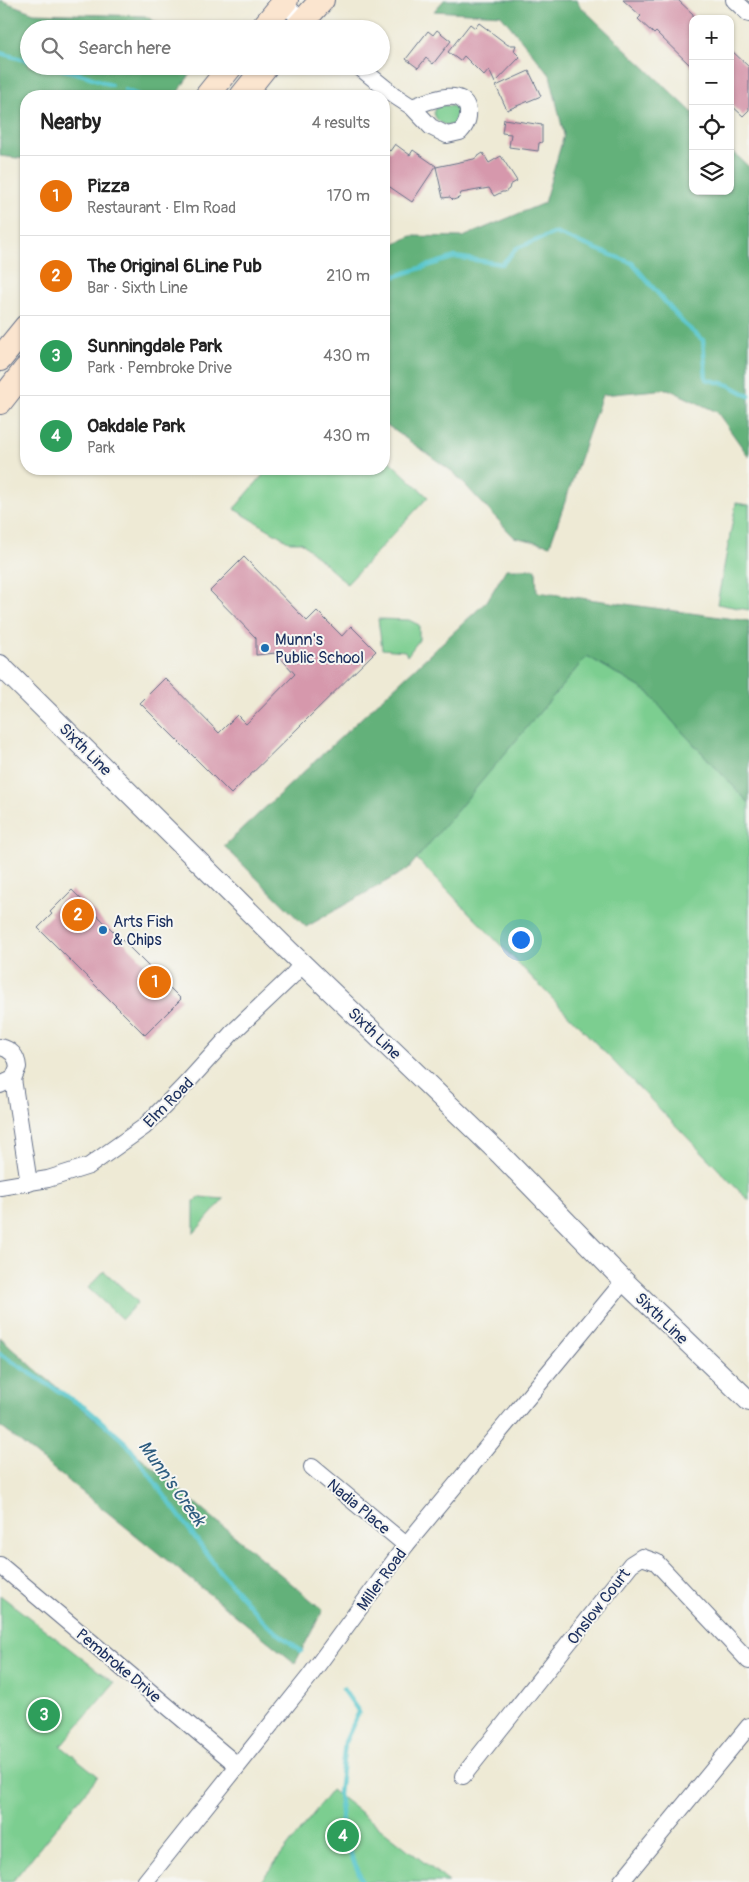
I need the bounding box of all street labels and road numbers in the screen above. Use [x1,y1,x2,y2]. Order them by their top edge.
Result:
street label: Sixth Line [55,719,116,780]
street label: Sixth Line [344,1004,405,1064]
street label: Elm Road [139,1073,198,1132]
street label: Sixth Line [631,1289,692,1349]
street label: Nadia Place [323,1475,394,1539]
street label: Miller Road [352,1545,411,1615]
street label: Onslow Court [563,1564,635,1649]
street label: Pembroke Drive [72,1624,165,1707]

